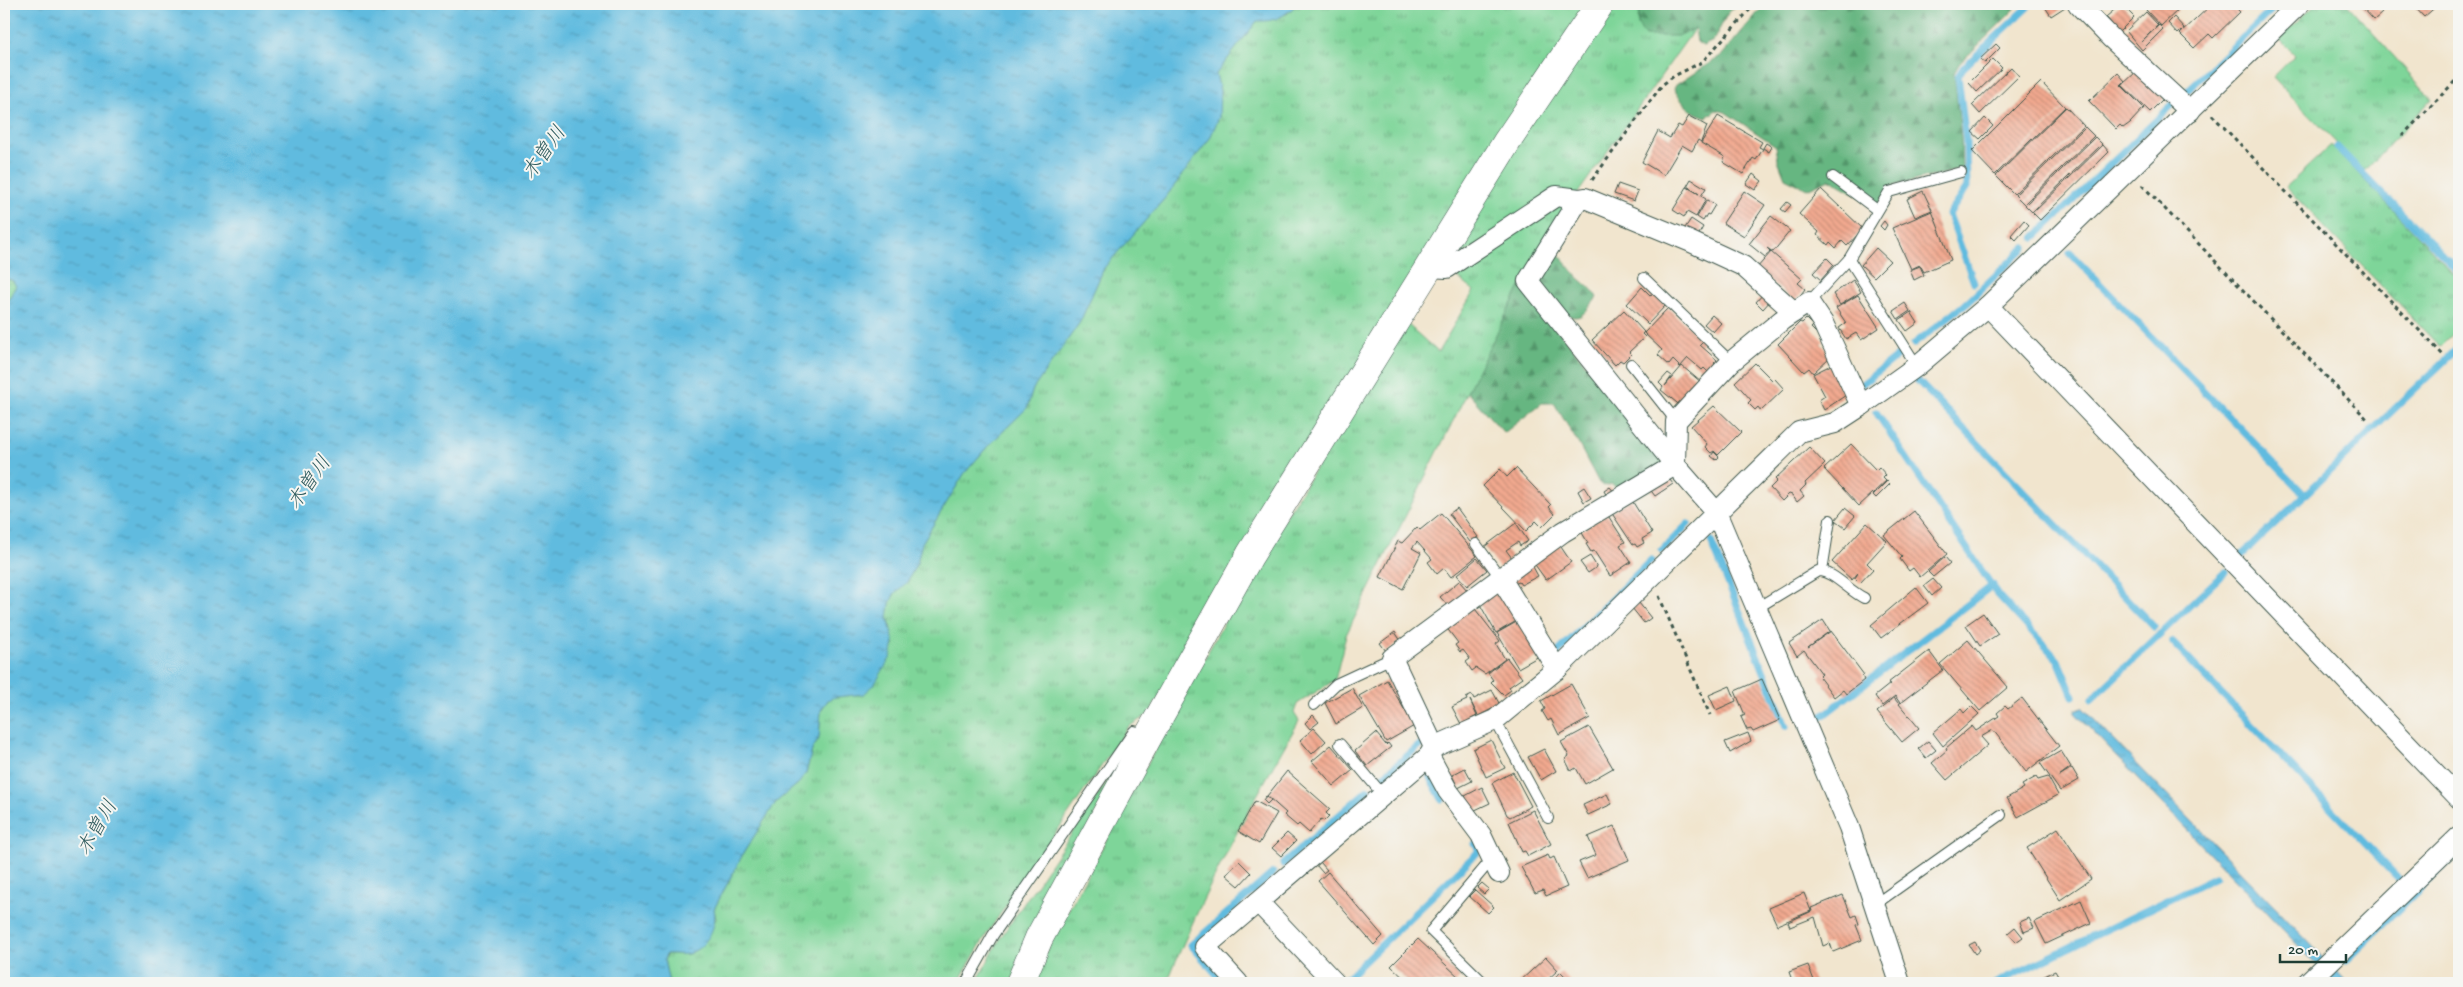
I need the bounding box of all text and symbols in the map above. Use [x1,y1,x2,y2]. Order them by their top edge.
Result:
water label: 木曽川 [518,122,572,185]
water label: 木曽川 [283,452,337,515]
water label: 木曽川 [72,796,124,860]
scale bar [2280,932,2347,964]
text: 20 m [2288,942,2318,960]

